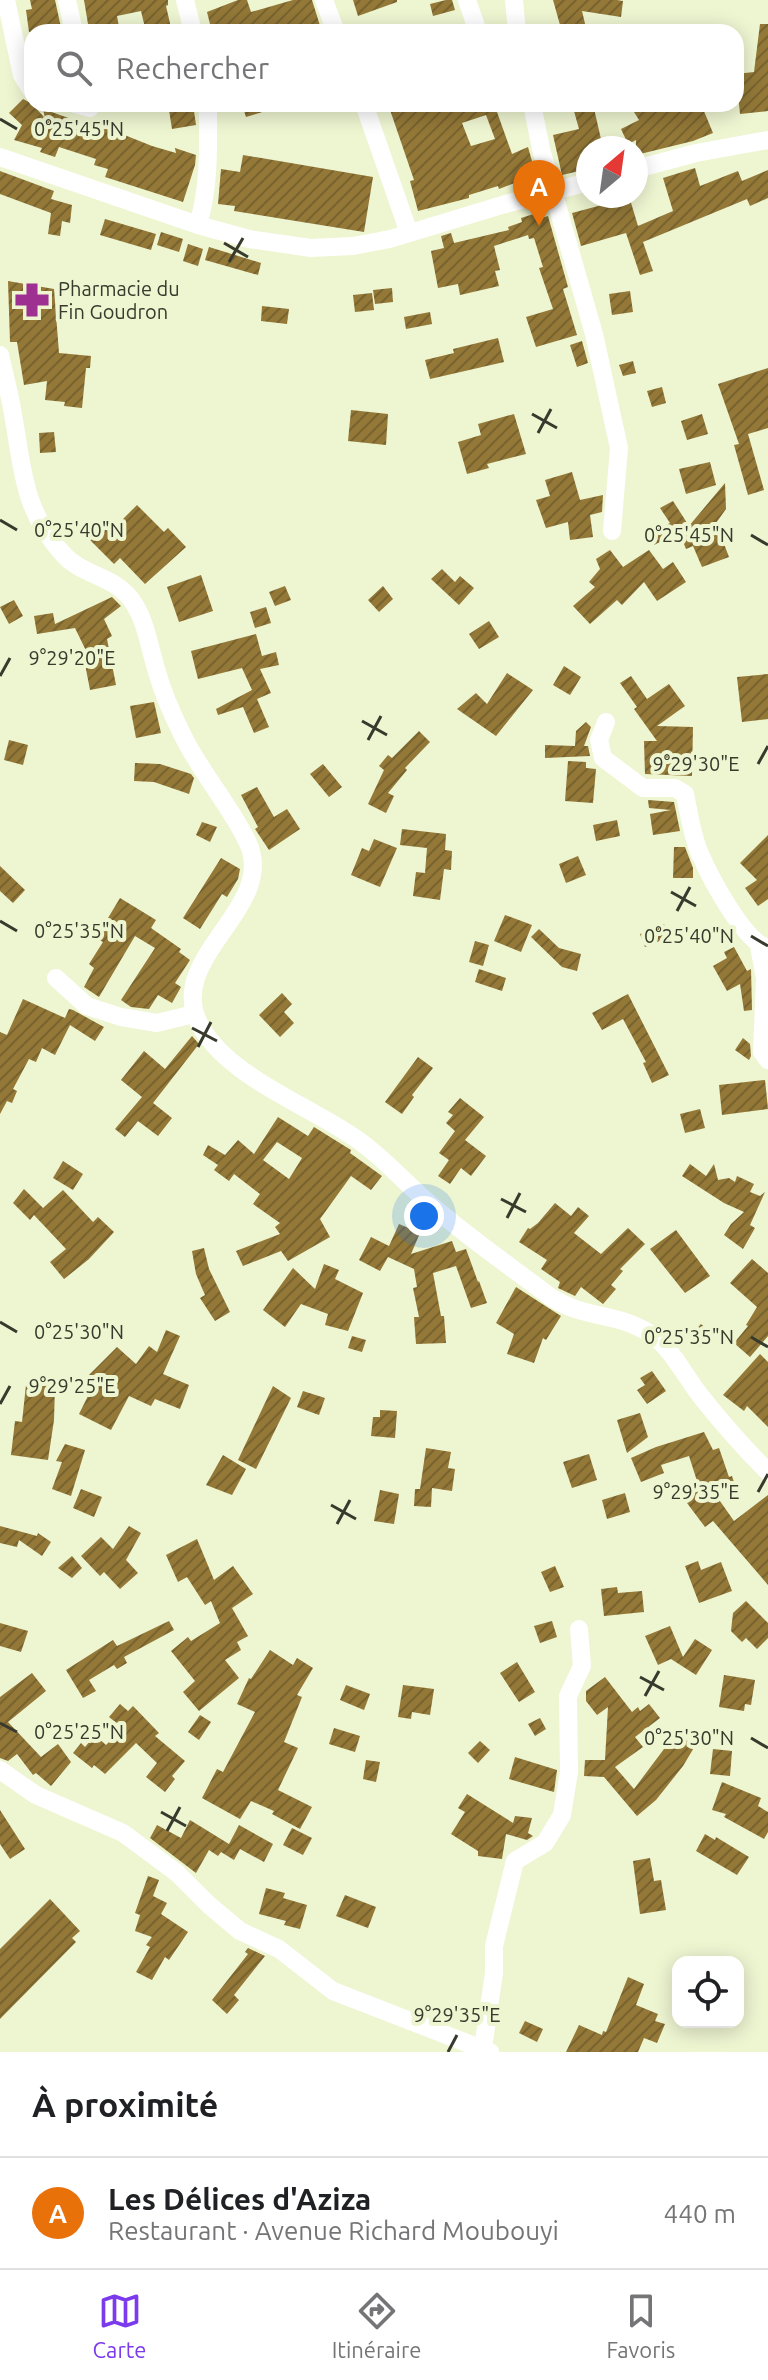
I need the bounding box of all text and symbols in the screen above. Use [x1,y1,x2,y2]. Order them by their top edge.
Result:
search box [24,24,744,112]
icon: search [52,46,96,90]
text: Rechercher [116,51,269,85]
text: 0°25'45"N [34,117,124,140]
north arrow [576,136,648,208]
pin: A [513,160,565,226]
place label: Pharmacie du Fin Goudron [58,277,180,323]
pharmacy icon: Pharmacie du Fin Goudron [13,281,51,319]
text: 0°25'40"N [34,518,124,541]
text: 0°25'45"N [644,523,734,546]
text: 9°29'20"E [29,646,115,669]
text: 9°29'30"E [653,752,739,775]
text: 0°25'35"N [34,919,124,942]
text: 0°25'40"N [644,924,734,947]
your location [404,1196,444,1236]
text: 0°25'30"N [34,1320,124,1343]
text: 0°25'35"N [644,1325,734,1348]
text: 9°29'25"E [29,1374,115,1397]
text: 9°29'35"E [653,1480,739,1503]
text: 0°25'25"N [34,1720,124,1743]
text: 0°25'30"N [644,1726,734,1749]
map controls [672,1956,744,2028]
button: locate [672,1956,744,2028]
text: 9°29'35"E [414,2003,500,2026]
text: À proximité [32,2085,218,2123]
text: Les Délices d'Aziza [108,2182,371,2216]
text: A [49,2199,67,2228]
text: 440 m [664,2199,736,2228]
text: Restaurant · Avenue Richard Moubouyi [108,2216,559,2245]
tab: Carte [93,2289,146,2362]
tab: Itinéraire [332,2289,421,2362]
tab: Favoris [607,2289,675,2362]

